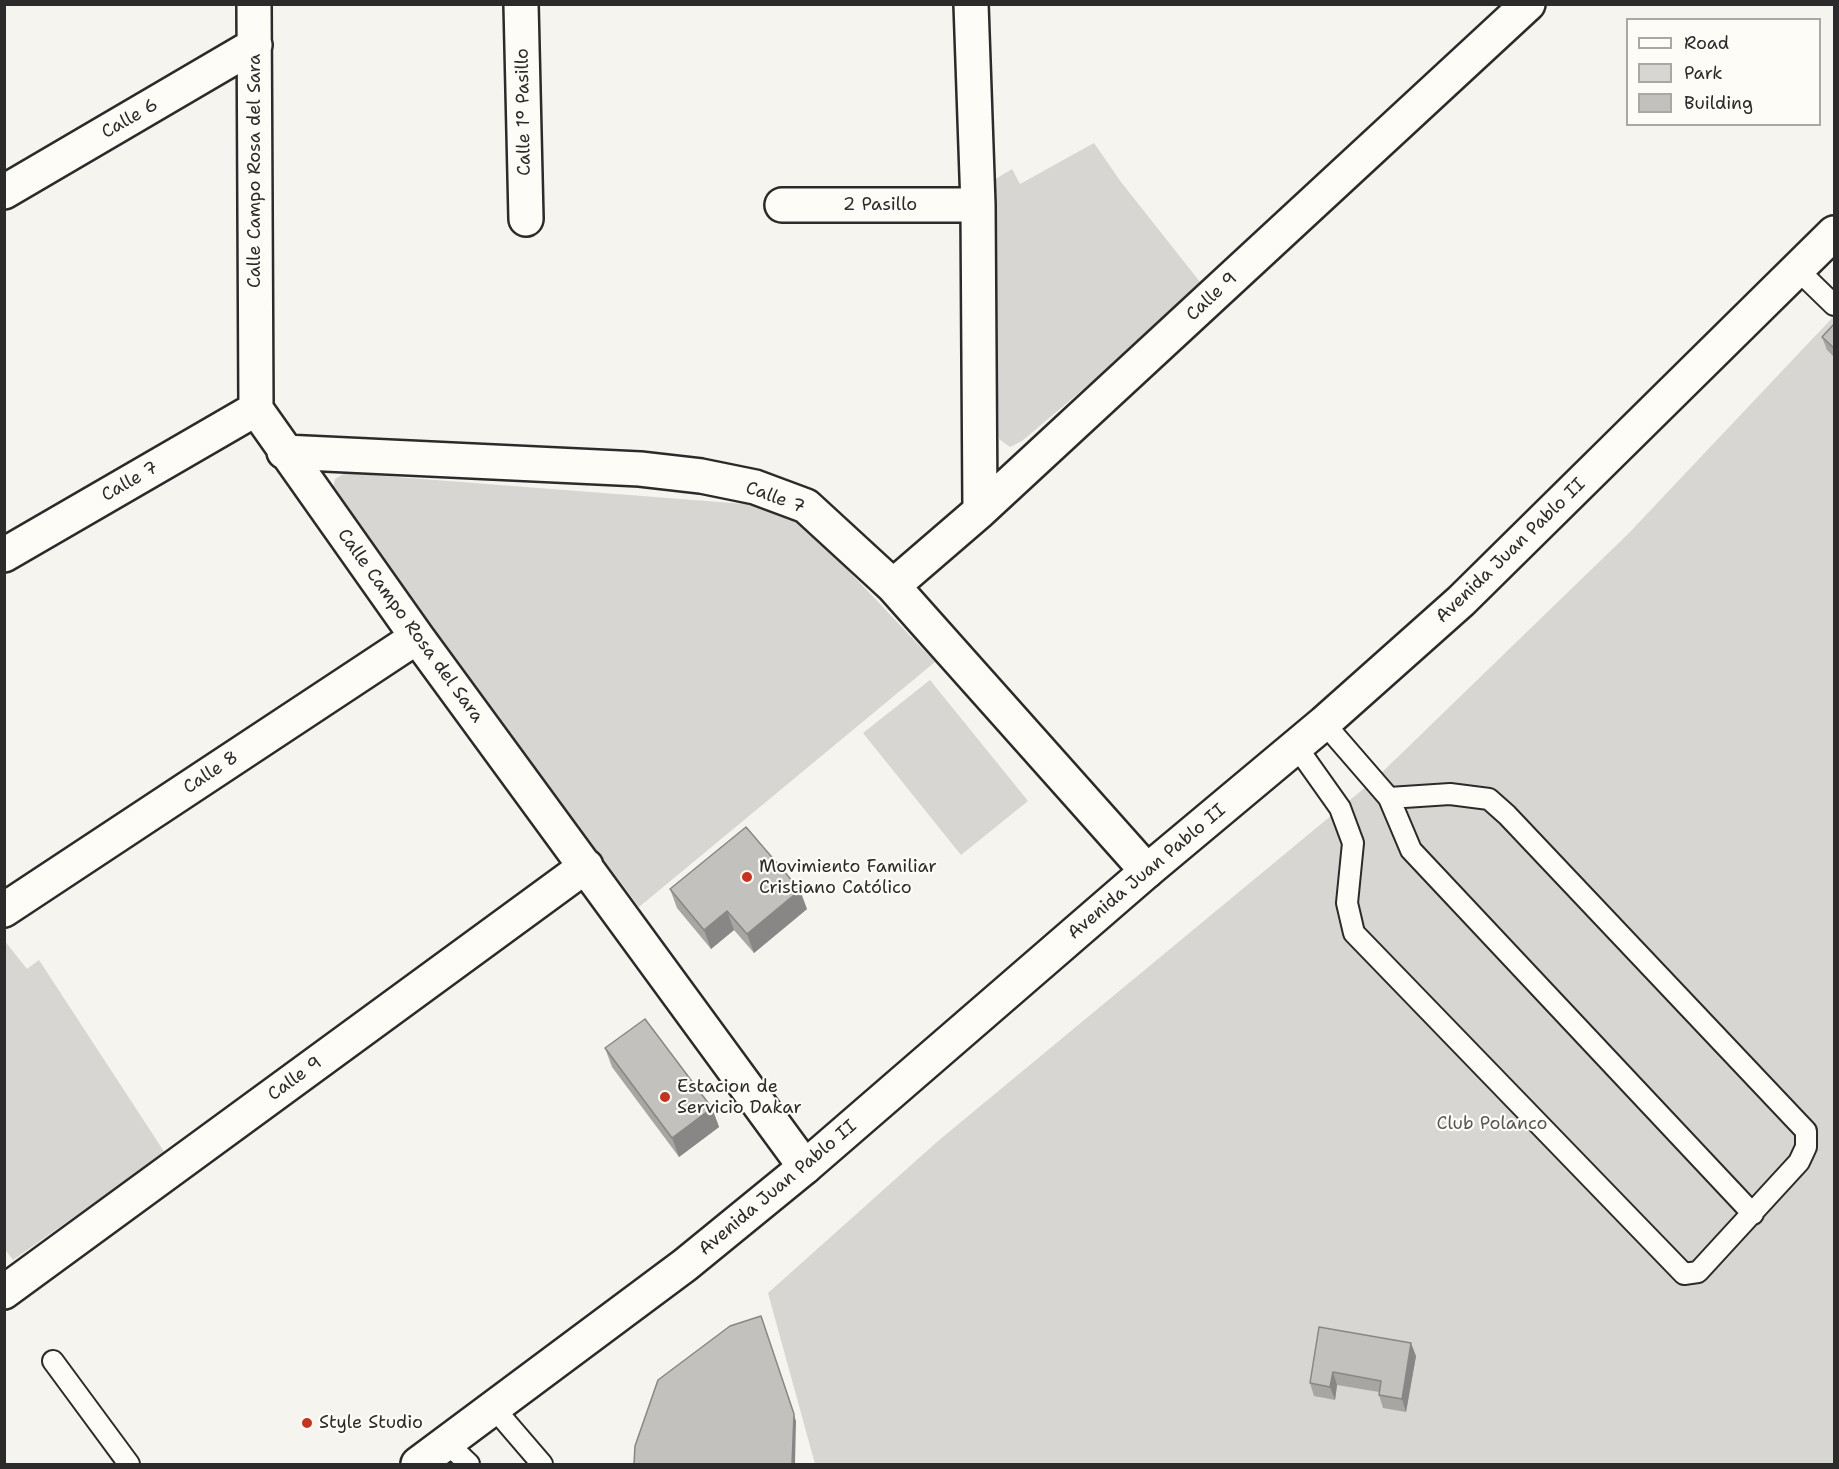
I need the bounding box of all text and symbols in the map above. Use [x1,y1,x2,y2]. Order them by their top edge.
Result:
legend [1626,18,1821,126]
text: Road [1684,31,1729,55]
street label: Calle 1º Pasillo [512,48,536,176]
street label: Calle Campo Rosa del Sara [244,54,266,288]
text: Park [1684,61,1723,85]
text: Building [1684,91,1753,115]
street label: Calle 6 [98,94,162,144]
street label: 2 Pasillo [843,194,917,216]
street label: Calle 9 [1182,268,1242,326]
street label: Calle 7 [98,457,162,507]
street label: Avenida Juan Pablo II [1432,474,1590,628]
street label: Calle 7 [742,477,808,519]
street label: Calle Campo Rosa del Sara [332,525,488,727]
street label: Calle 8 [179,747,243,799]
street label: Avenida Juan Pablo II [1064,800,1230,944]
place label: Movimiento Familiar Cristiano Católico [759,856,937,898]
marker: Movimiento Familiar Cristiano Católico [740,870,754,884]
street label: Calle 9 [264,1052,326,1106]
place label: Estacion de Servicio Dakar [677,1076,802,1118]
marker: Estacion de Servicio Dakar [658,1090,672,1104]
park label: Club Polanco [1437,1113,1547,1135]
street label: Avenida Juan Pablo II [695,1116,861,1260]
place label: Style Studio [319,1412,423,1434]
marker: Style Studio [300,1416,314,1430]

